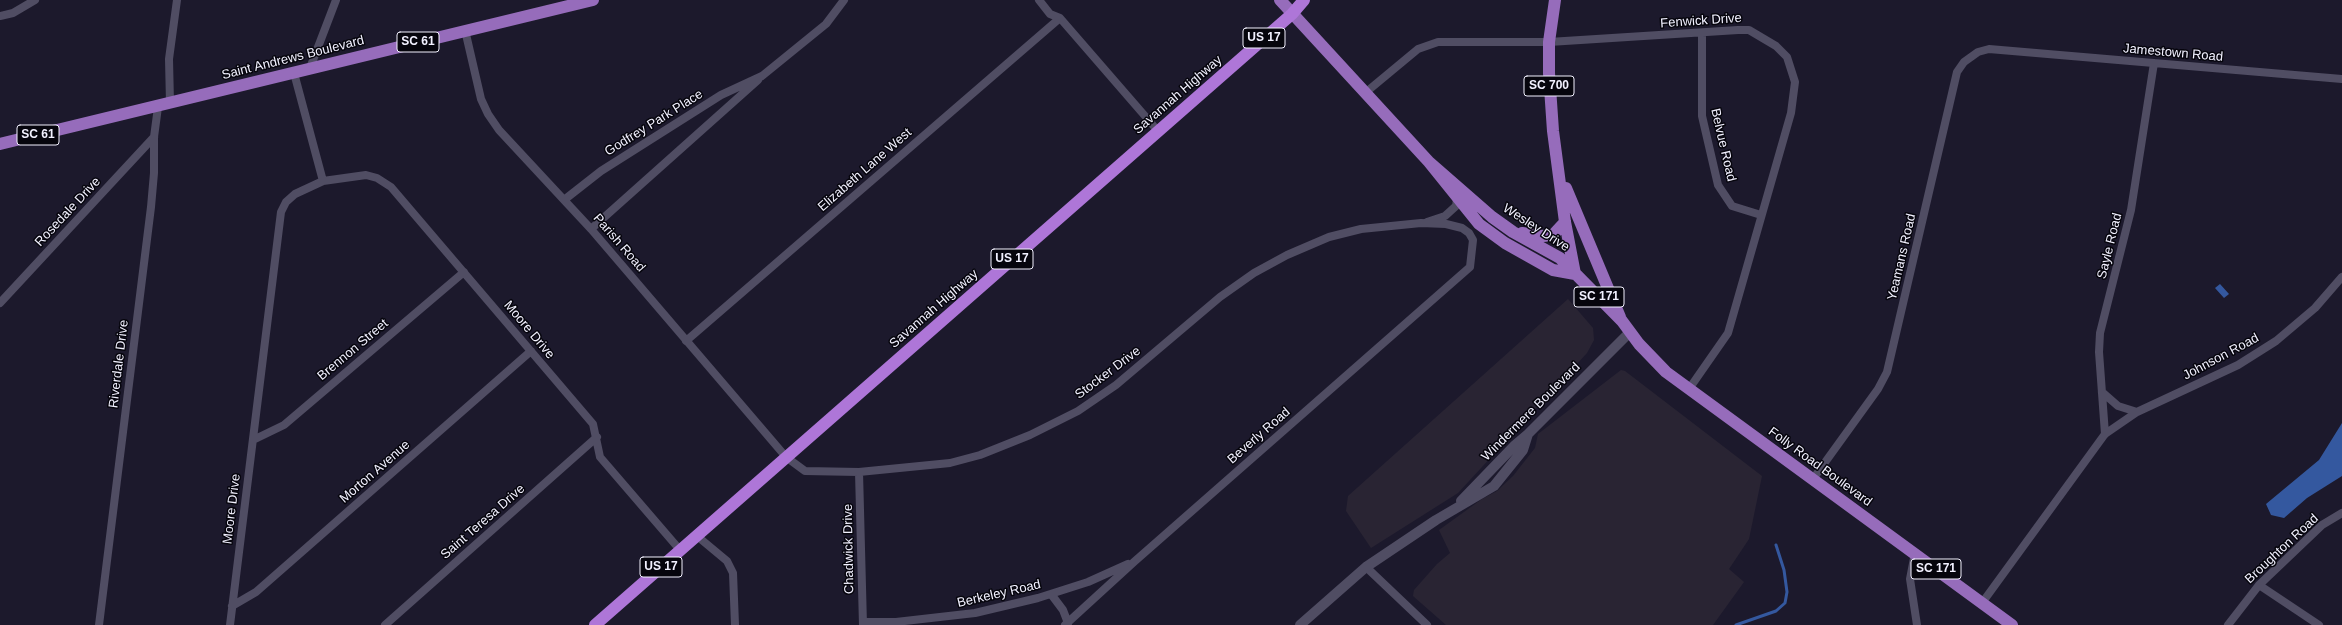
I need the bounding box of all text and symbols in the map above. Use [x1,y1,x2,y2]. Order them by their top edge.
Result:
street label: Fenwick Drive [1660,10,1742,32]
road number: US 17 [1243,28,1285,48]
road number: SC 61 [397,32,439,52]
street label: Saint Andrews Boulevard [220,33,366,83]
street label: Jamestown Road [2122,41,2224,65]
street label: Savannah Highway [1131,52,1225,138]
road number: SC 700 [1524,76,1574,96]
street label: Godfrey Park Place [602,87,706,159]
street label: Belvue Road [1707,107,1739,183]
road number: SC 61 [17,125,59,145]
street label: Elizabeth Lane West [815,125,915,215]
street label: Rosedale Drive [32,174,104,250]
street label: Wesley Drive [1500,201,1572,255]
street label: Parish Road [590,211,648,275]
street label: Yeamans Road [1884,212,1920,302]
street label: Sayle Road [2094,212,2126,280]
road number: US 17 [991,249,1033,269]
street label: Savannah Highway [887,266,981,352]
road number: SC 171 [1574,287,1624,307]
street label: Moore Drive [500,298,558,362]
street label: Brennon Street [314,316,392,384]
street label: Riverdale Drive [106,319,132,409]
street label: Johnson Road [2180,330,2262,384]
street label: Stocker Drive [1072,343,1144,403]
street label: Windermere Boulevard [1478,359,1584,465]
street label: Beverly Road [1224,405,1294,467]
street label: Folly Road Boulevard [1765,424,1875,510]
street label: Morton Avenue [337,437,413,507]
street label: Moore Drive [220,473,244,545]
street label: Saint Teresa Drive [438,481,528,563]
street label: Chadwick Drive [840,504,858,594]
street label: Broughton Road [2242,511,2322,587]
road number: US 17 [640,557,682,577]
road number: SC 171 [1911,559,1961,579]
street label: Berkeley Road [956,577,1042,611]

